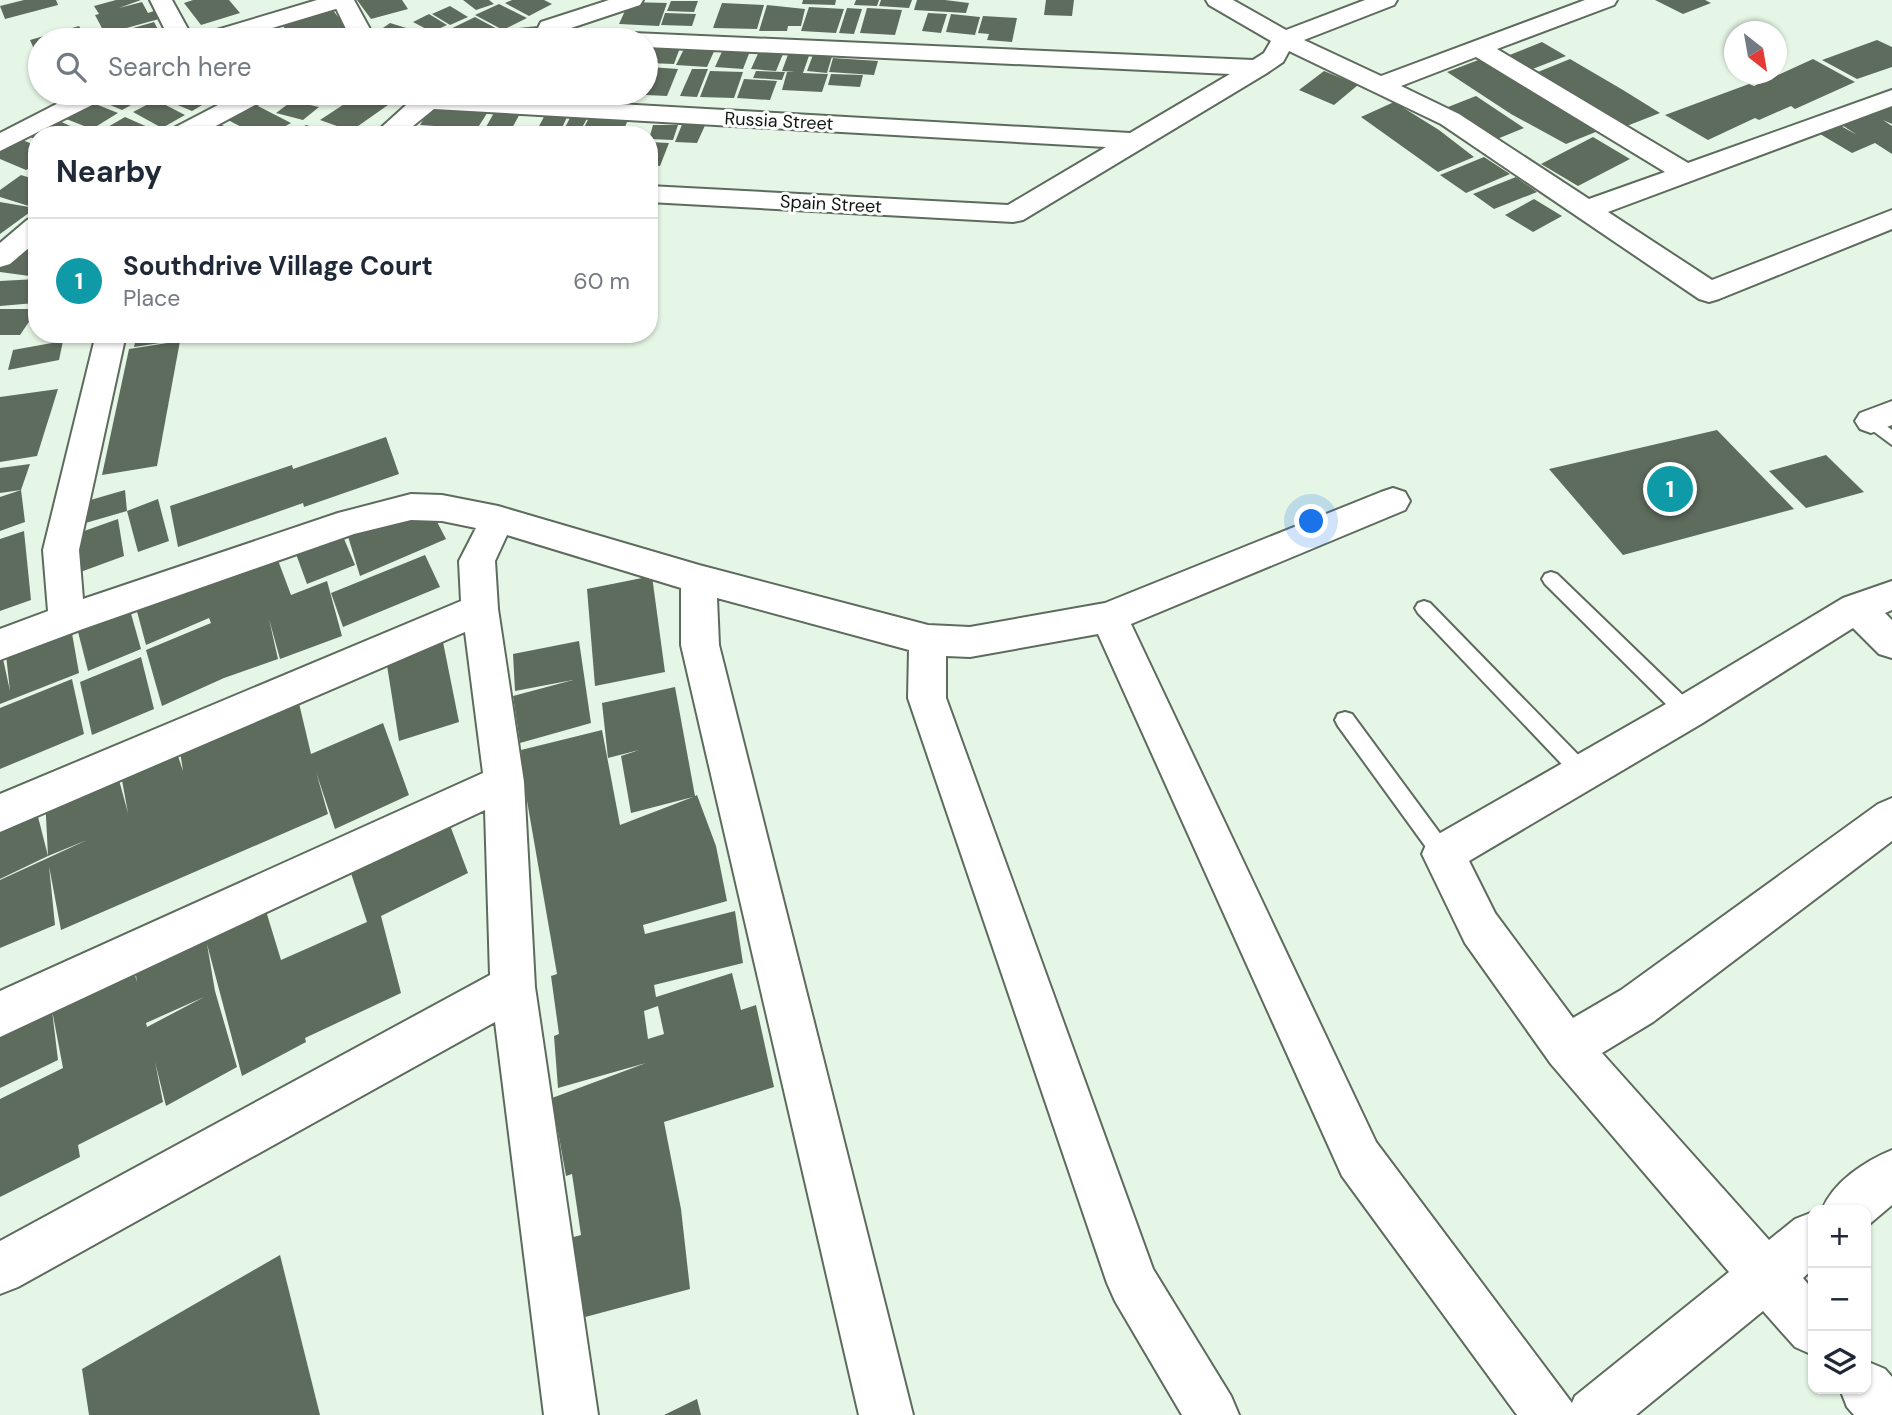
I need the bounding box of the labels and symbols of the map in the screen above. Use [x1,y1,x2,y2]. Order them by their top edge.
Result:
north arrow [1724,21,1787,84]
street label: Russia Street [724,106,834,136]
street label: Spain Street [779,189,883,219]
pin: 1 [1647,463,1693,515]
your location [1294,504,1328,538]

